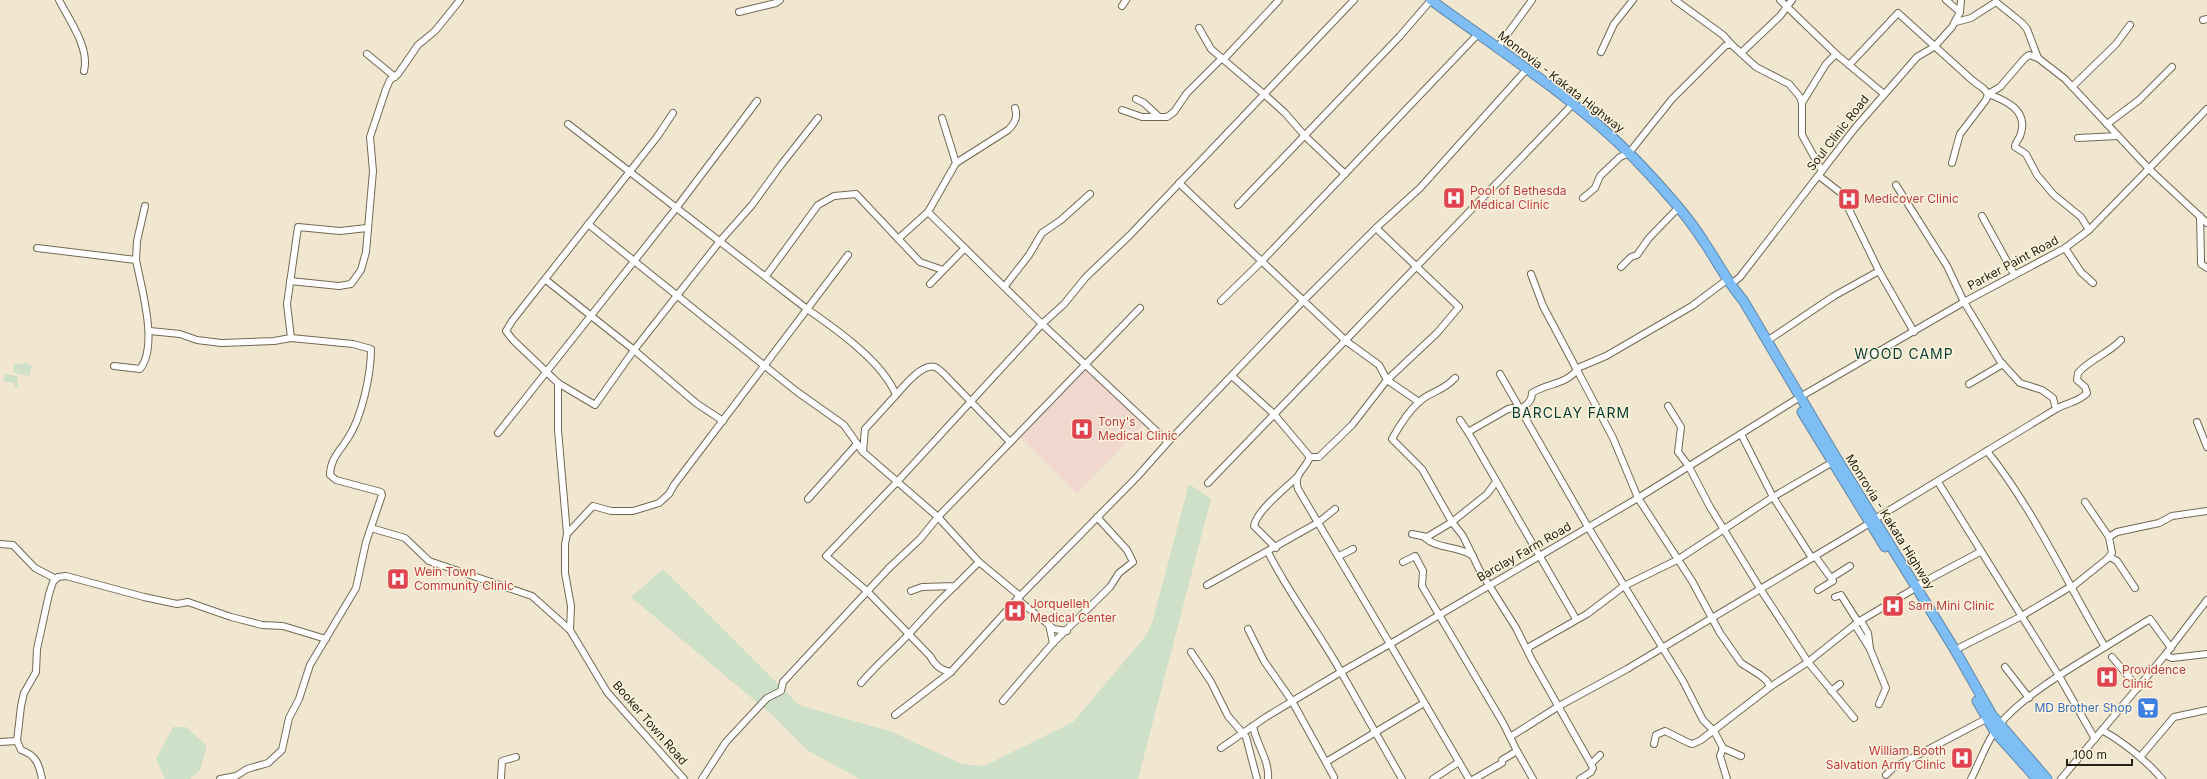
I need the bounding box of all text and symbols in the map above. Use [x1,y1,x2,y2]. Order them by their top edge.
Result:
street label: Monrovia - Kakata Highway [1495,27,1628,136]
street label: Soul Clinic Road [1803,92,1872,174]
place label: Pool of Bethesda Medical Clinic [1470,183,1567,212]
hospital icon: Pool of Bethesda Medical Clinic [1441,185,1467,211]
hospital icon: Medicover Clinic [1836,186,1862,212]
place label: Medicover Clinic [1864,191,1959,206]
street label: Parker Paint Road [1965,232,2061,293]
district label: WOOD CAMP [1854,345,1954,362]
district label: BARCLAY FARM [1512,404,1630,421]
place label: Tony's Medical Clinic [1098,414,1178,443]
hospital icon: Tony's Medical Clinic [1069,416,1095,442]
street label: Monrovia - Kakata Highway [1843,451,1938,592]
street label: Barclay Farm Road [1474,518,1574,585]
place label: Wein Town Community Clinic [414,564,514,593]
hospital icon: Wein Town Community Clinic [385,566,411,592]
hospital icon: Sam Mini Clinic [1880,593,1906,619]
place label: Jorquelleh Medical Center [1030,596,1117,625]
hospital icon: Jorquelleh Medical Center [1002,598,1028,624]
place label: Sam Mini Clinic [1908,598,1995,613]
place label: Providence Clinic [2122,662,2186,691]
hospital icon: Providence Clinic [2094,664,2120,690]
street label: Booker Town Road [610,678,691,768]
supermarket icon: MD Brother Shop [2135,695,2161,721]
place label: MD Brother Shop [2035,700,2132,715]
scale bar [2067,741,2132,767]
place label: William Booth Salvation Army Clinic [1826,743,1946,772]
hospital icon: William Booth Salvation Army Clinic [1949,745,1975,771]
text: 100 m [2073,747,2107,762]

